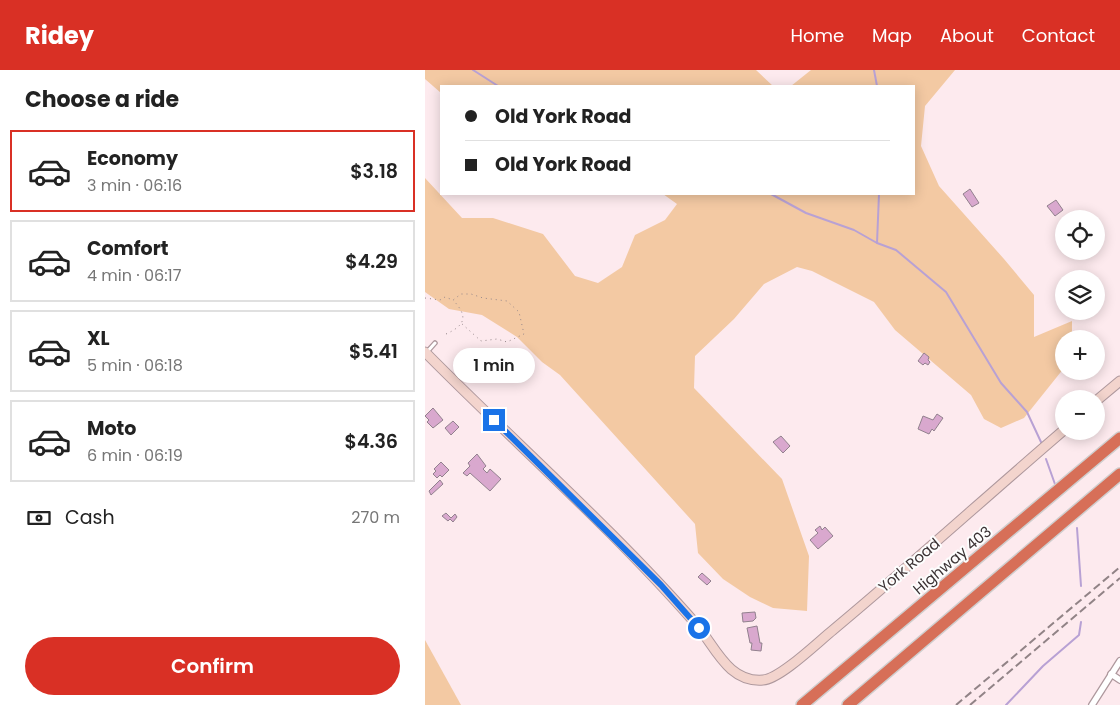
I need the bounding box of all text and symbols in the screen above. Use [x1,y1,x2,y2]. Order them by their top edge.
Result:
text: Ridey [25,19,94,52]
text: Home [790,23,844,48]
text: Map [872,23,912,48]
text: About [940,23,994,48]
text: Contact [1022,23,1095,48]
text: Choose a ride [25,84,179,115]
text: Old York Road [495,103,632,130]
text: Economy [87,145,178,172]
icon: car [27,149,72,194]
text: Old York Road [495,151,632,178]
text: $3.18 [350,158,398,185]
text: 3 min · 06:16 [87,174,182,197]
map controls [1055,210,1105,440]
button: locate [1055,210,1105,260]
text: Comfort [87,235,169,262]
icon: car [27,239,72,284]
text: $4.29 [345,248,398,275]
text: 4 min · 06:17 [87,264,181,287]
button: layers [1055,270,1105,320]
text: XL [87,325,110,352]
icon: car [27,329,72,374]
button: + [1055,330,1105,380]
text: $5.41 [349,338,398,365]
callout: 1 min [453,348,535,382]
text: 5 min · 06:18 [87,354,183,377]
text: 1 min [473,354,515,377]
button: − [1055,390,1105,440]
route end [483,409,505,431]
text: Moto [87,415,136,442]
icon: car [27,419,72,464]
text: $4.36 [345,428,398,455]
text: 6 min · 06:19 [87,444,183,467]
icon: cash [25,504,53,532]
text: Cash [65,504,115,531]
text: 270 m [351,506,400,529]
street label: Highway 403 [908,521,996,599]
street label: York Road [874,533,944,597]
route start [688,617,710,639]
button: Confirm [25,637,400,695]

